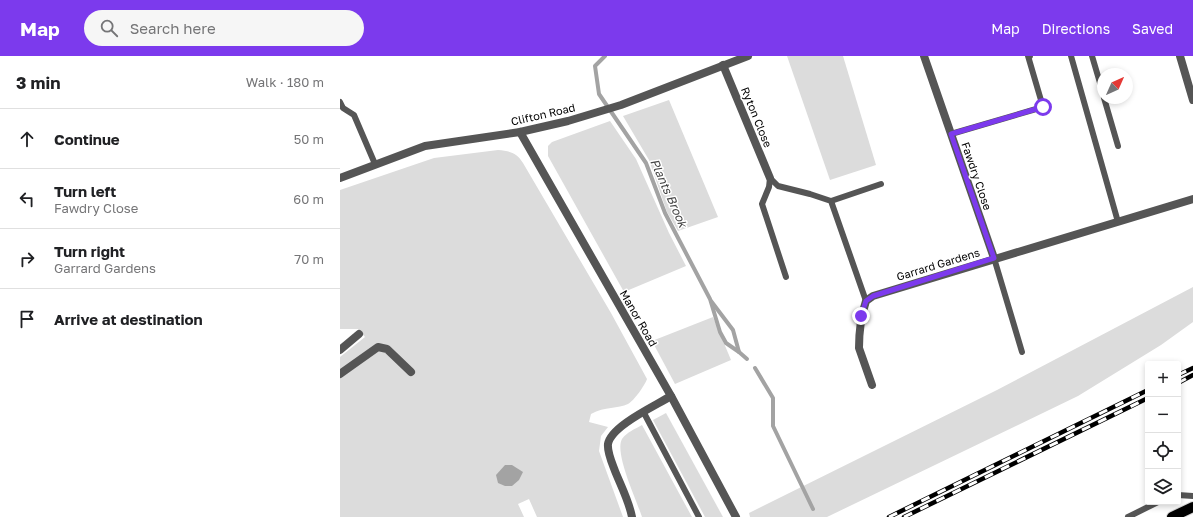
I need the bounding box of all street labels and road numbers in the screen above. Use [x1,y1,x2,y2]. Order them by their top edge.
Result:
street label: Ryton Close [739,85,775,149]
street label: Clifton Road [510,100,576,128]
street label: Fawdry Close [959,140,995,212]
street label: Garrard Gardens [895,245,981,283]
street label: Manor Road [618,287,660,349]

